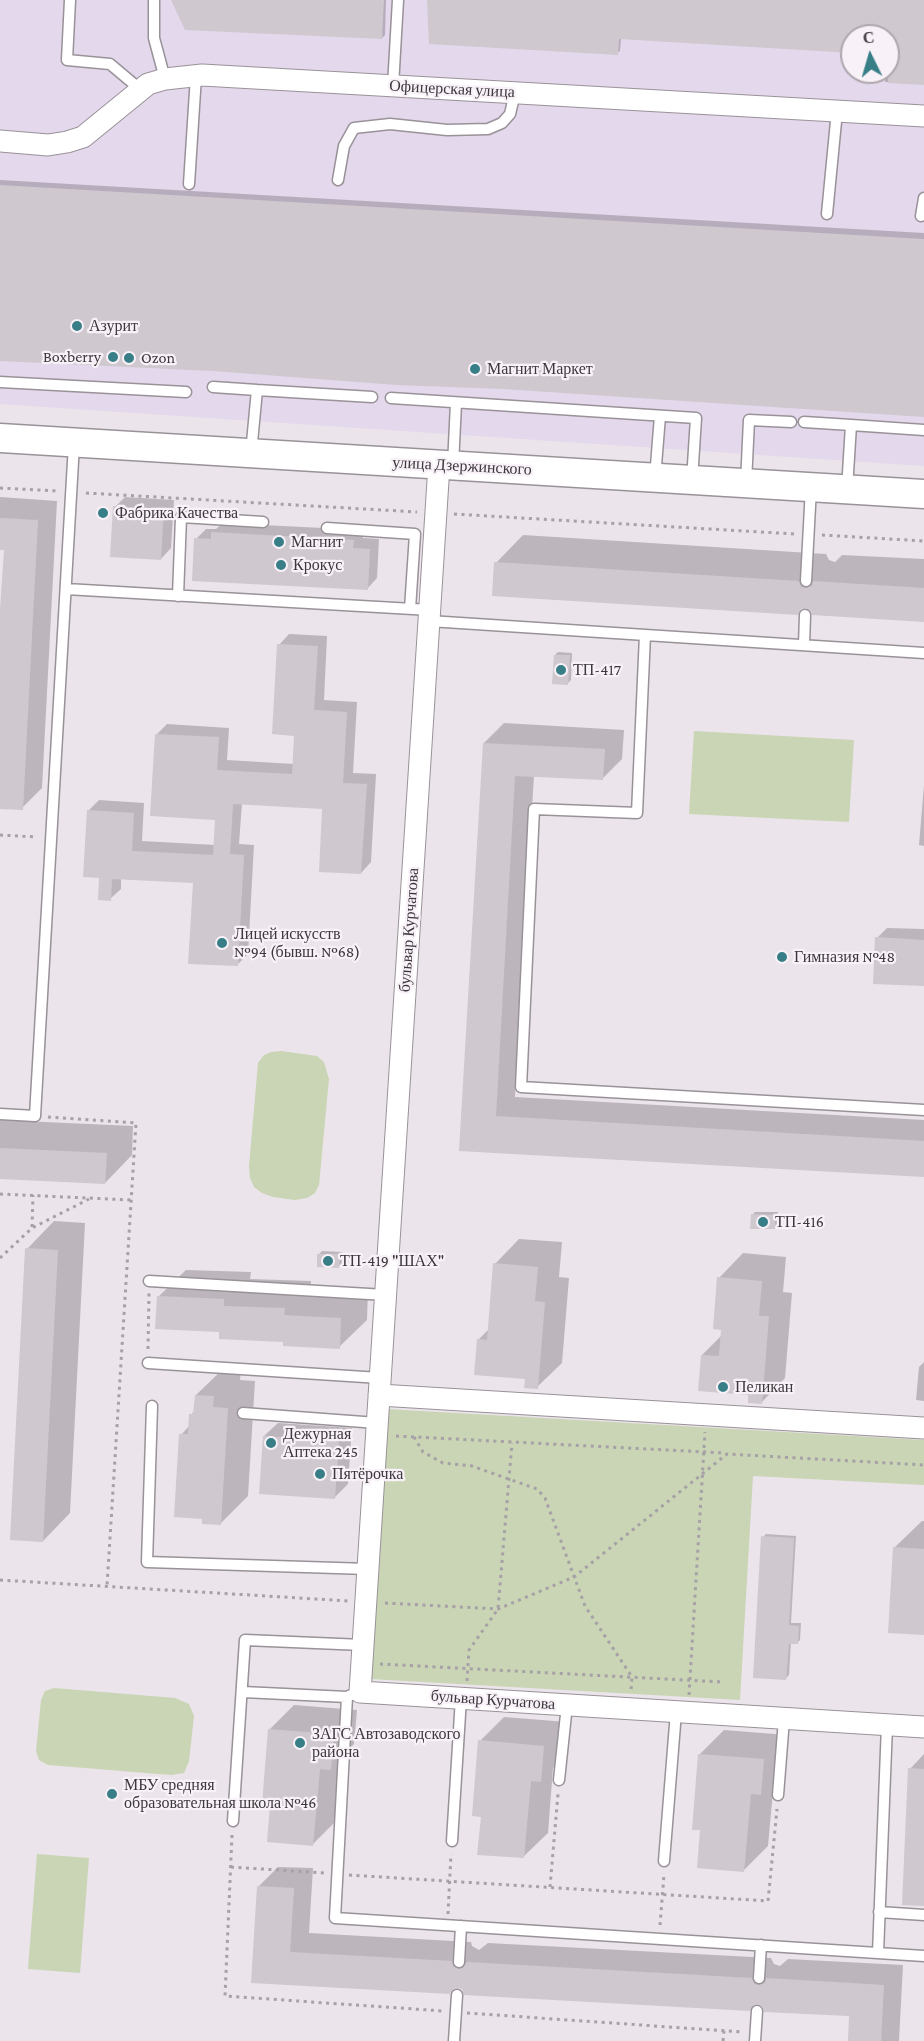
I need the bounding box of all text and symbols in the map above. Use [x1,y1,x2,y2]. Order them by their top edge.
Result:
north arrow [840,24,900,84]
text: С [862,29,875,47]
street label: Офицерская улица [389,76,515,102]
place label: Азурит [89,316,138,336]
marker: Азурит [70,319,84,333]
place label: Boxberry [43,347,101,367]
place label: Ozon [141,348,175,368]
marker: Boxberry [106,350,120,364]
marker: Ozon [122,351,136,365]
place label: Магнит Маркет [487,359,593,379]
marker: Магнит Маркет [468,362,482,376]
street label: улица Дзержинского [392,453,532,479]
place label: Фабрика Качества [115,503,238,523]
marker: Фабрика Качества [96,506,110,520]
place label: Магнит [291,532,343,552]
marker: Магнит [272,535,286,549]
place label: Крокус [293,555,342,575]
marker: Крокус [274,558,288,572]
place label: ТП-417 [573,660,621,680]
marker: ТП-417 [554,663,568,677]
street label: бульвар Курчатова [395,867,423,993]
place label: Лицей искусств №94 (бывш. №68) [234,924,360,962]
marker: Лицей искусств №94 (бывш. №68) [215,936,229,950]
place label: Гимназия №48 [794,947,895,967]
marker: Гимназия №48 [775,950,789,964]
place label: ТП-416 [775,1212,824,1232]
marker: ТП-416 [756,1215,770,1229]
place label: ТП-419 "ШАХ" [340,1251,444,1271]
marker: ТП-419 "ШАХ" [321,1254,335,1268]
place label: Пеликан [735,1377,793,1397]
marker: Пеликан [716,1380,730,1394]
place label: Дежурная Аптека 245 [283,1424,358,1462]
marker: Дежурная Аптека 245 [264,1436,278,1450]
place label: Пятёрочка [332,1464,403,1484]
marker: Пятёрочка [313,1467,327,1481]
street label: бульвар Курчатова [430,1686,556,1714]
place label: ЗАГС Автозаводского района [312,1724,461,1762]
marker: ЗАГС Автозаводского района [293,1736,307,1750]
place label: МБУ средняя образовательная школа №46 [124,1775,316,1813]
marker: МБУ средняя образовательная школа №46 [105,1787,119,1801]

